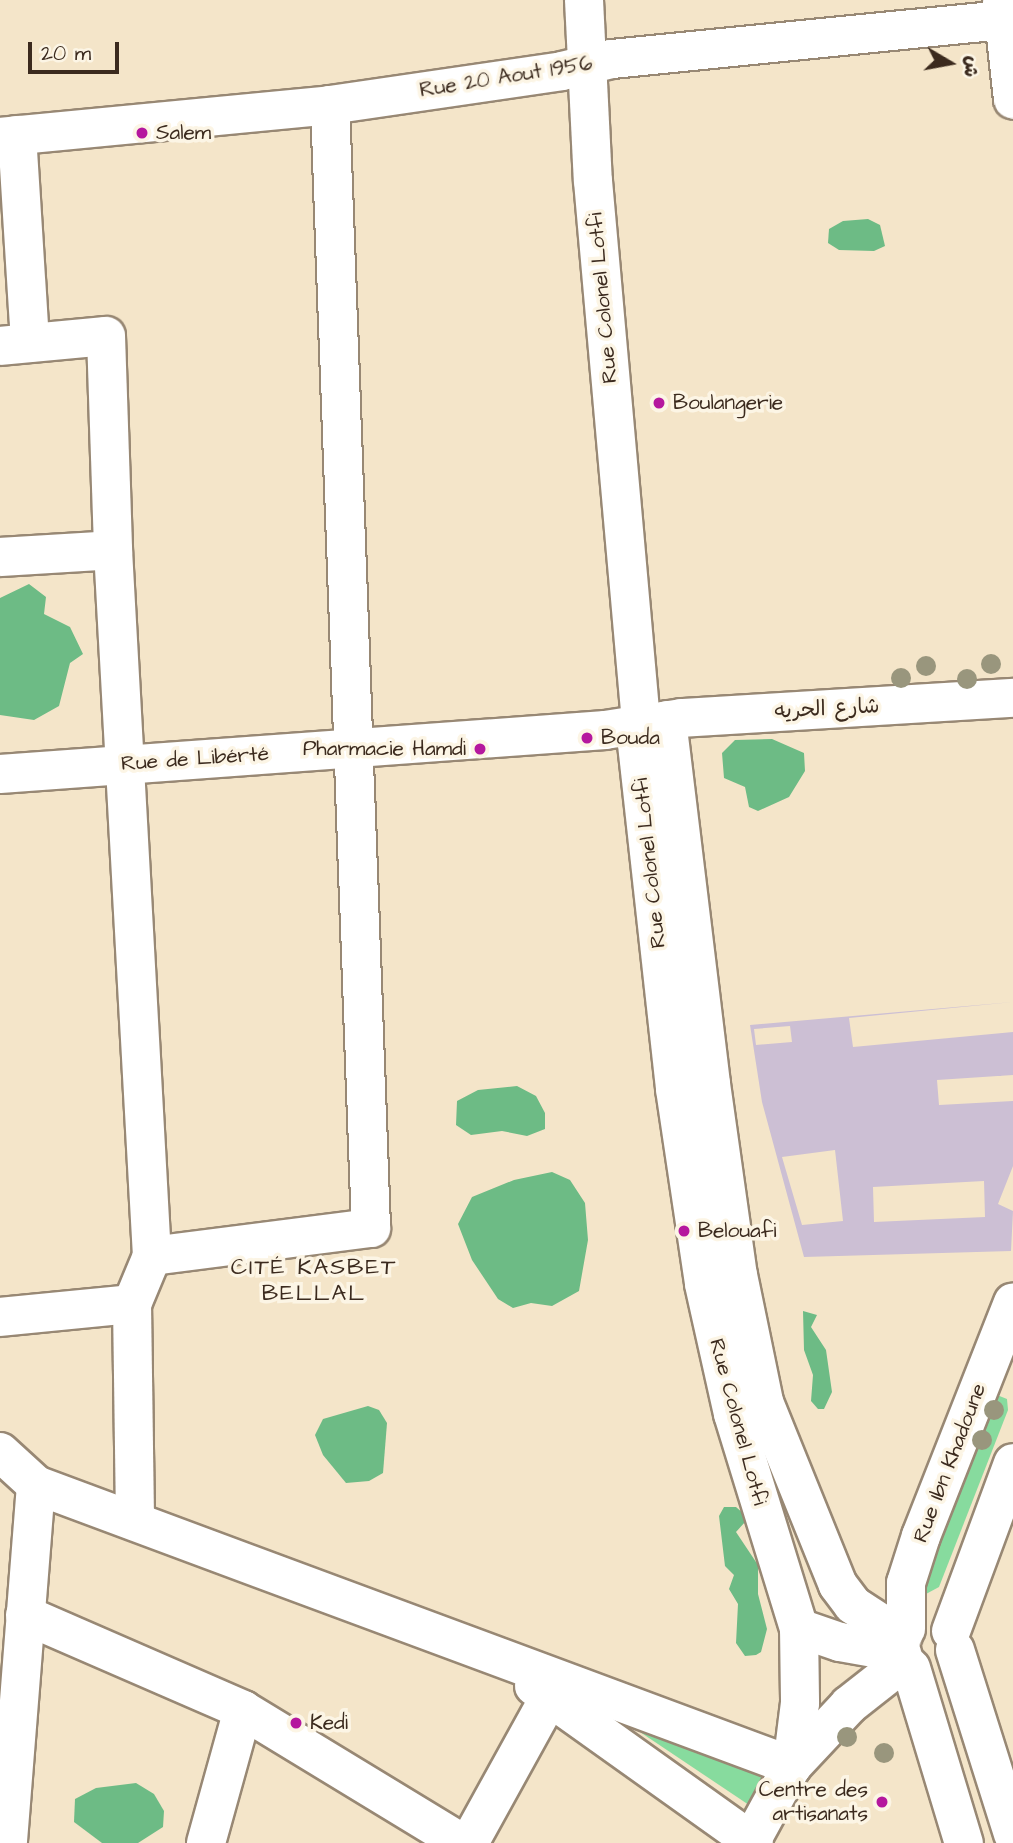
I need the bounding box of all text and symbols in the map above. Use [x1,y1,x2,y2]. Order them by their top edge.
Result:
scale bar [32,28,122,72]
north arrow [915,28,985,98]
text: 20 m [41,39,91,68]
street label: Rue 20 Aout 1956 [418,51,594,103]
text: ش [956,54,986,79]
place label: Salem [156,120,211,146]
marker: Salem [134,125,150,141]
street label: Rue Colonel Lotfi [583,212,623,384]
place label: Boulangerie [673,390,783,416]
marker: Boulangerie [651,395,667,411]
street label: شارع الحريه [774,694,880,724]
place label: Bouda [601,725,660,751]
marker: Bouda [579,730,595,746]
place label: Pharmacie Hamdi [303,736,466,762]
street label: Rue de Libérté [120,741,270,777]
marker: Pharmacie Hamdi [472,741,488,757]
street label: Rue Colonel Lotfi [629,777,671,949]
place label: Belouafi [698,1218,776,1244]
marker: Belouafi [676,1223,692,1239]
district label: CITÉ KASBET BELLAL [232,1253,396,1307]
street label: Rue Colonel Lotfi [704,1336,772,1508]
street label: Rue Ibn Khadoune [908,1380,992,1546]
place label: Kedi [310,1710,348,1736]
marker: Kedi [288,1715,304,1731]
place label: Centre des artisanats [759,1777,868,1827]
marker: Centre des artisanats [874,1794,890,1810]

